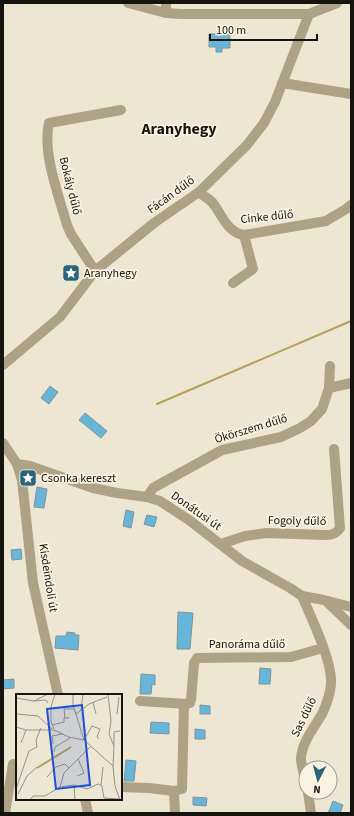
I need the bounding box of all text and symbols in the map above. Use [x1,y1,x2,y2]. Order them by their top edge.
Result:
scale bar [210,16,317,42]
text: 100 m [216,22,246,39]
district label: Aranyhegy [140,118,217,140]
street label: Bokály dűlő [55,155,85,217]
street label: Fácán dűlő [144,172,198,218]
street label: Cinke dűlő [240,206,294,228]
place icon: Aranyhegy [61,263,81,283]
place label: Aranyhegy [84,265,137,282]
street label: Ökörszem dűlő [212,410,290,448]
place icon: Csonka kereszt [18,468,38,488]
place label: Csonka kereszt [41,470,116,487]
street label: Donátusi út [167,487,225,535]
street label: Fogoly dűlő [268,512,326,530]
street label: Kisdeindoli út [34,542,62,614]
street label: Panoráma dűlő [209,636,285,653]
inset map [16,694,122,800]
street label: Sas dűlő [287,694,321,740]
north arrow [298,760,338,800]
text: N [313,782,321,797]

